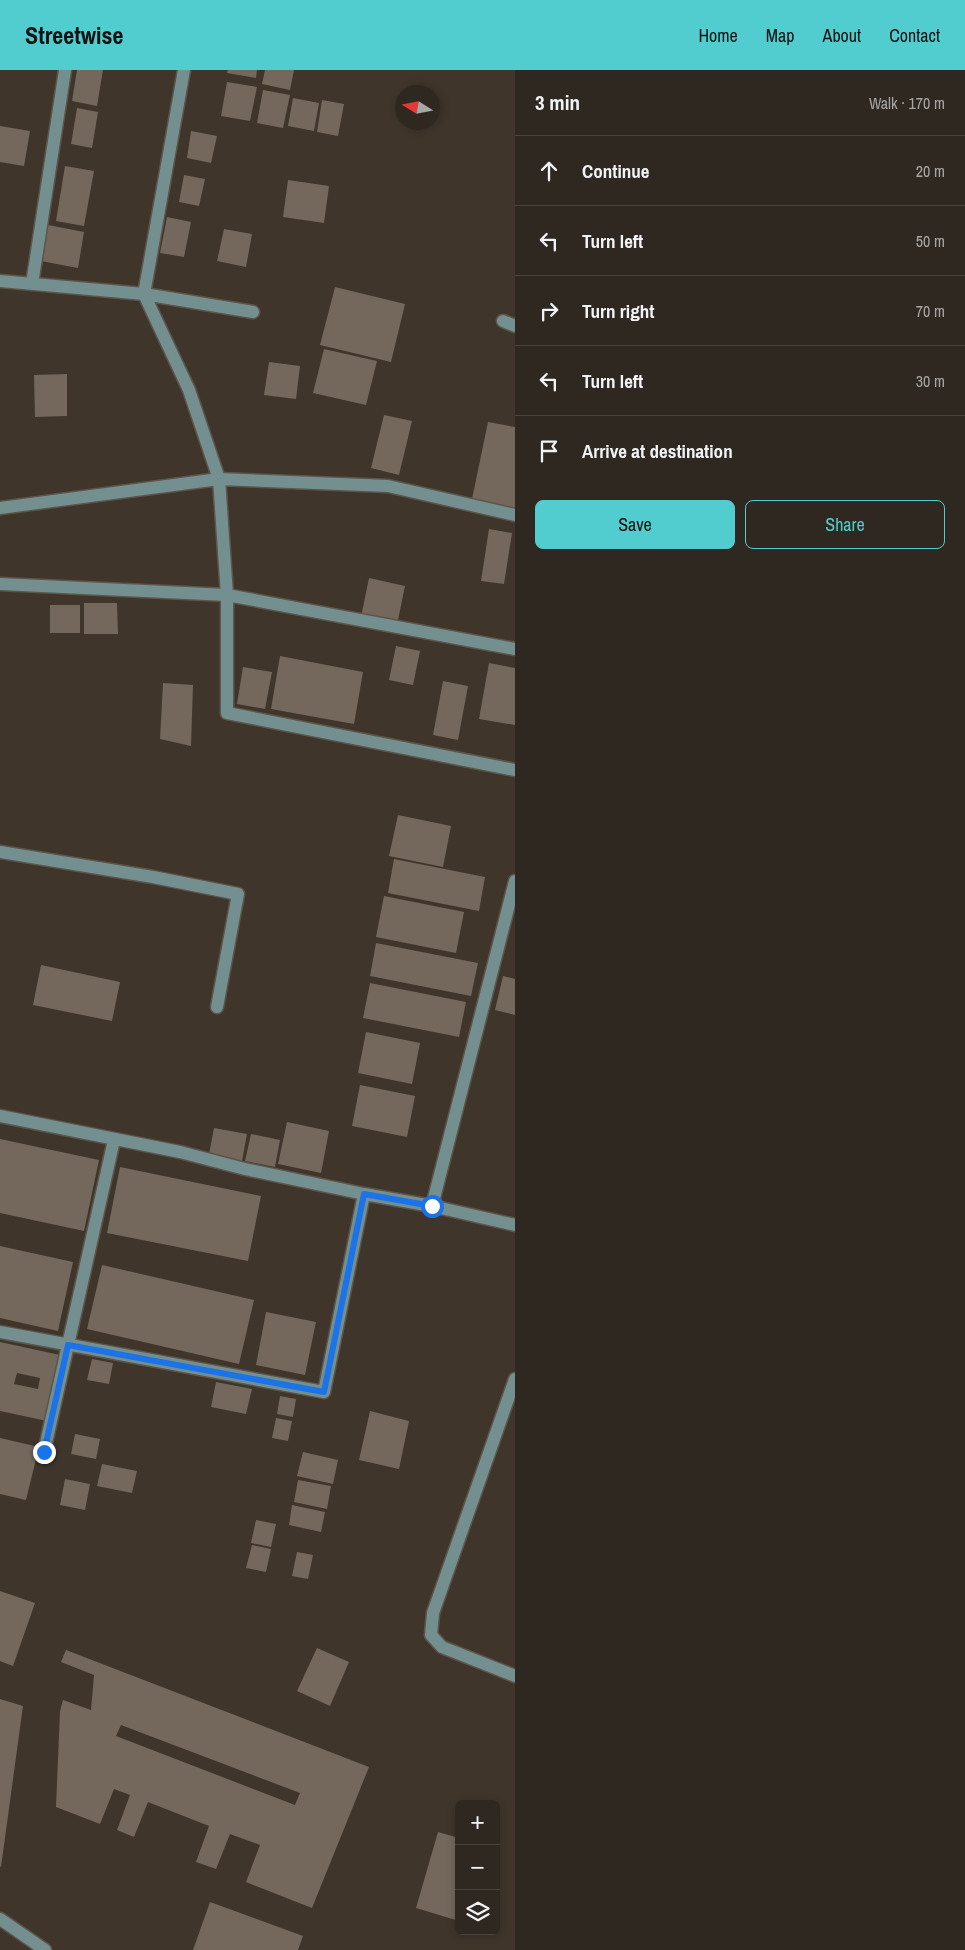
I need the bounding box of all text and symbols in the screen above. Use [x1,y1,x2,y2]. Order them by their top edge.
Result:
text: Streetwise [25,19,123,51]
text: Home [698,23,738,48]
text: Map [766,23,795,48]
text: About [823,23,861,48]
text: Contact [889,23,940,48]
north arrow [395,85,440,130]
text: 3 min [535,88,580,117]
text: Walk · 170 m [869,92,945,114]
icon: ahead [535,157,563,185]
text: Continue [582,158,650,184]
text: 20 m [916,160,945,182]
icon: left [535,227,563,255]
text: Turn left [582,228,643,254]
text: 50 m [916,230,945,252]
icon: right [535,297,563,325]
text: Turn right [582,298,654,324]
text: 70 m [916,300,945,322]
icon: left [535,367,563,395]
text: Turn left [582,368,643,394]
text: 30 m [916,370,945,392]
icon: arrive [535,437,563,465]
text: Arrive at destination [582,438,733,464]
button: Save [535,500,735,549]
button: Share [745,500,945,549]
route start [421,1195,444,1218]
route end [33,1441,56,1464]
map controls [455,1800,500,1935]
button: + [455,1800,500,1845]
button: − [455,1845,500,1890]
button: layers [455,1890,500,1935]

